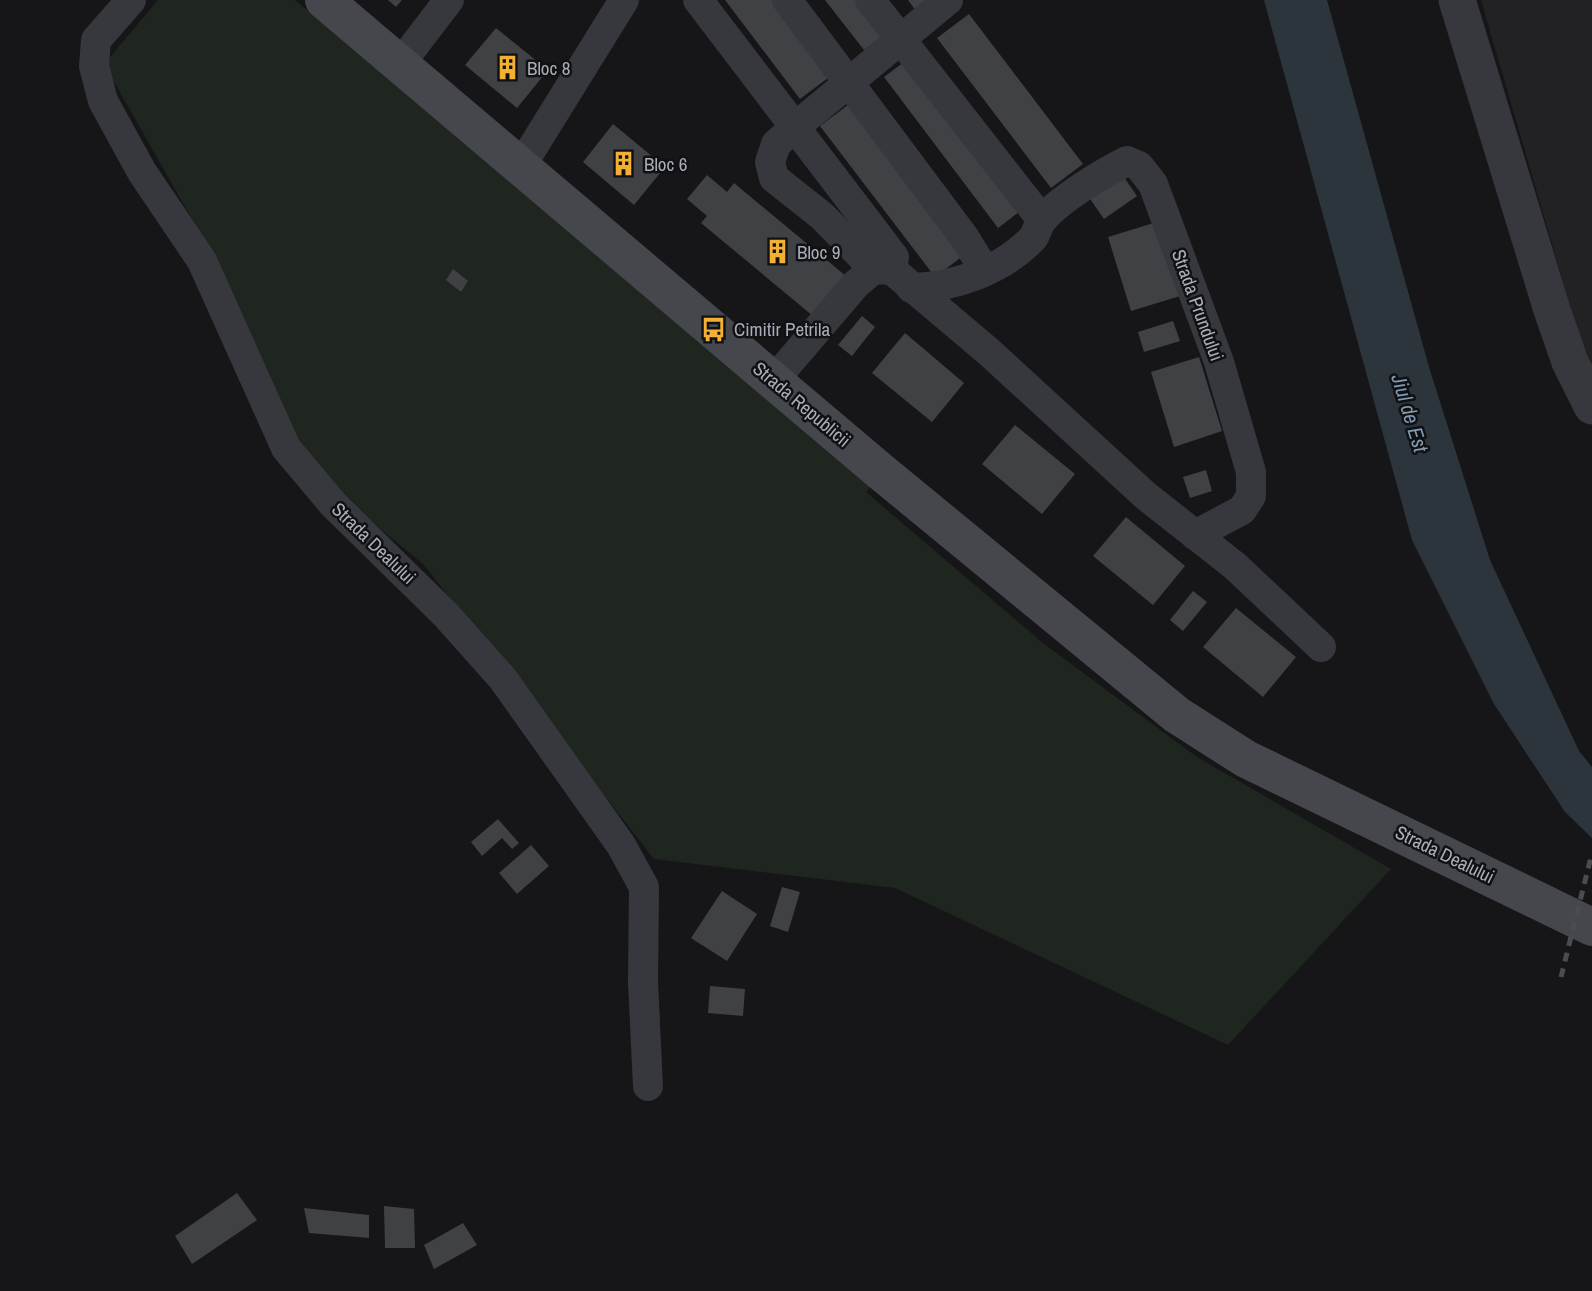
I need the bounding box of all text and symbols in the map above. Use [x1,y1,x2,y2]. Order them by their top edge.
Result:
building icon: Bloc 8 [493,54,521,82]
place label: Bloc 8 [527,55,570,81]
building icon: Bloc 6 [610,150,638,178]
place label: Bloc 6 [644,151,687,177]
building icon: Bloc 9 [763,238,791,266]
place label: Bloc 9 [797,239,840,265]
street label: Strada Prundului [1166,246,1230,364]
bus stop icon: Cimitir Petrila [700,315,728,343]
place label: Cimitir Petrila [734,316,830,342]
street label: Strada Republicii [748,355,856,453]
water label: Jiul de Est [1384,369,1436,457]
street label: Strada Dealului [326,496,422,590]
street label: Strada Dealului [1391,819,1499,889]

